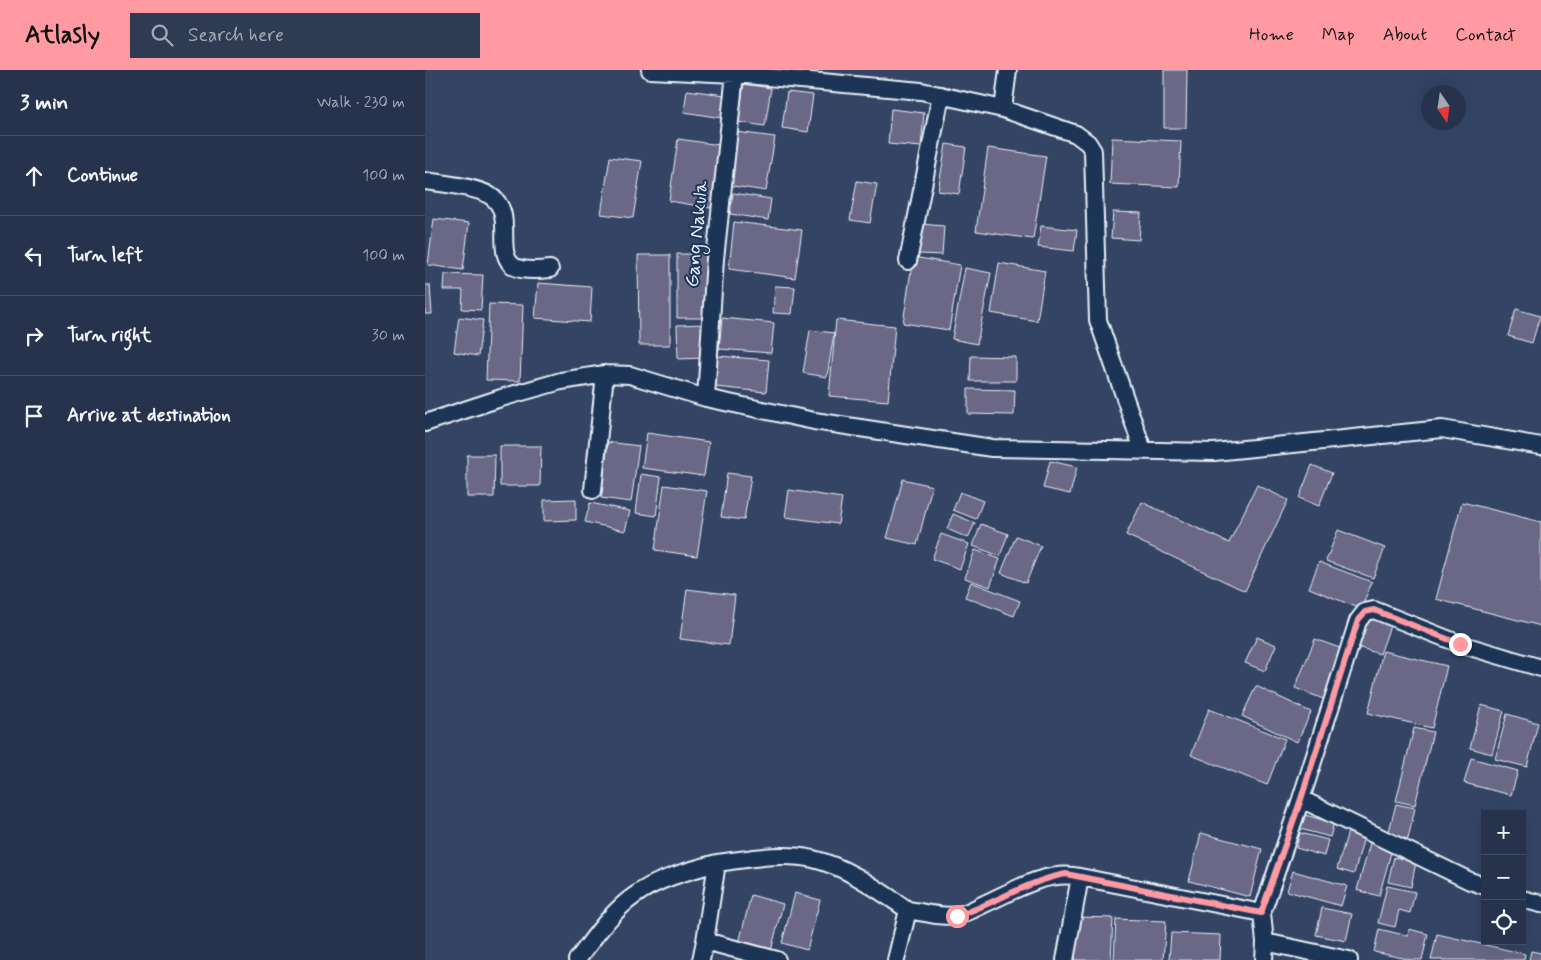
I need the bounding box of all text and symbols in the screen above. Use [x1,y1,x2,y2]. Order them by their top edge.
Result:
search box [130,13,480,58]
text: Atlasly [25,20,100,51]
icon: search [148,21,176,49]
text: Search here [188,23,284,48]
text: Home [1249,23,1294,47]
text: Map [1322,23,1355,47]
text: About [1383,23,1427,47]
text: Contact [1455,23,1516,47]
north arrow [1421,85,1466,130]
text: 3 min [20,89,68,117]
text: Walk · 230 m [317,92,405,113]
icon: ahead [20,162,48,190]
text: Continue [67,163,138,188]
text: 100 m [362,165,405,186]
street label: Gang Nakula [679,179,716,289]
icon: left [20,242,48,270]
text: Turn left [67,243,143,268]
text: 100 m [362,245,405,266]
icon: right [20,322,48,350]
text: Turn right [67,323,151,348]
text: 30 m [372,325,405,346]
icon: arrive [20,402,48,430]
text: Arrive at destination [67,403,231,428]
route end [1449,633,1472,656]
map controls [1481,810,1526,945]
button: + [1481,810,1526,855]
button: − [1481,855,1526,900]
button: locate [1481,900,1526,945]
route start [946,905,969,928]

